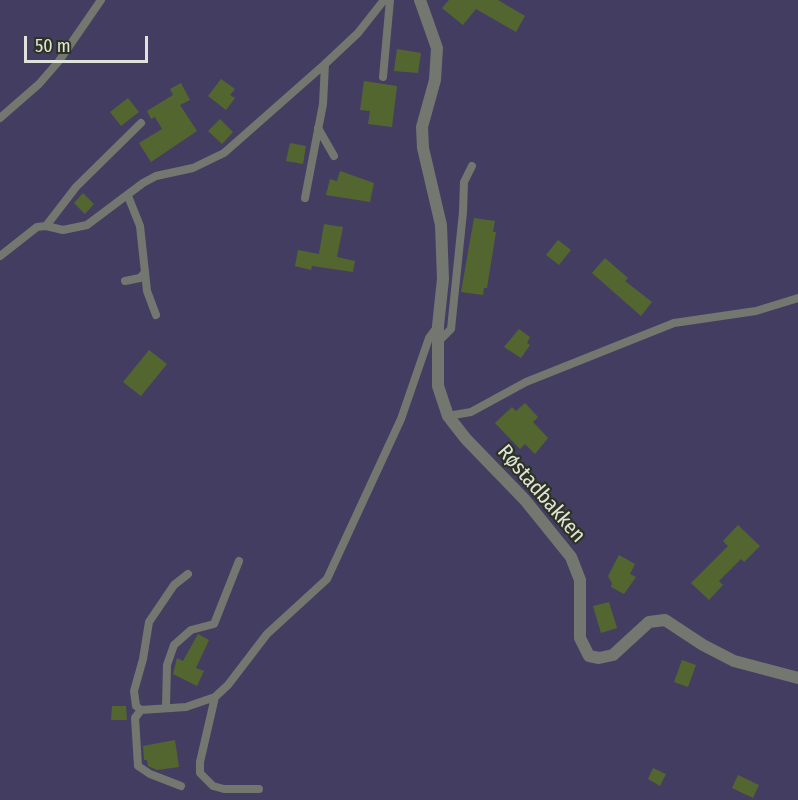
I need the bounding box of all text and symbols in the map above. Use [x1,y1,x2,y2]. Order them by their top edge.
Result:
scale bar [27,24,152,62]
text: 50 m [35,35,71,57]
street label: Røstadbakken [492,440,590,548]

